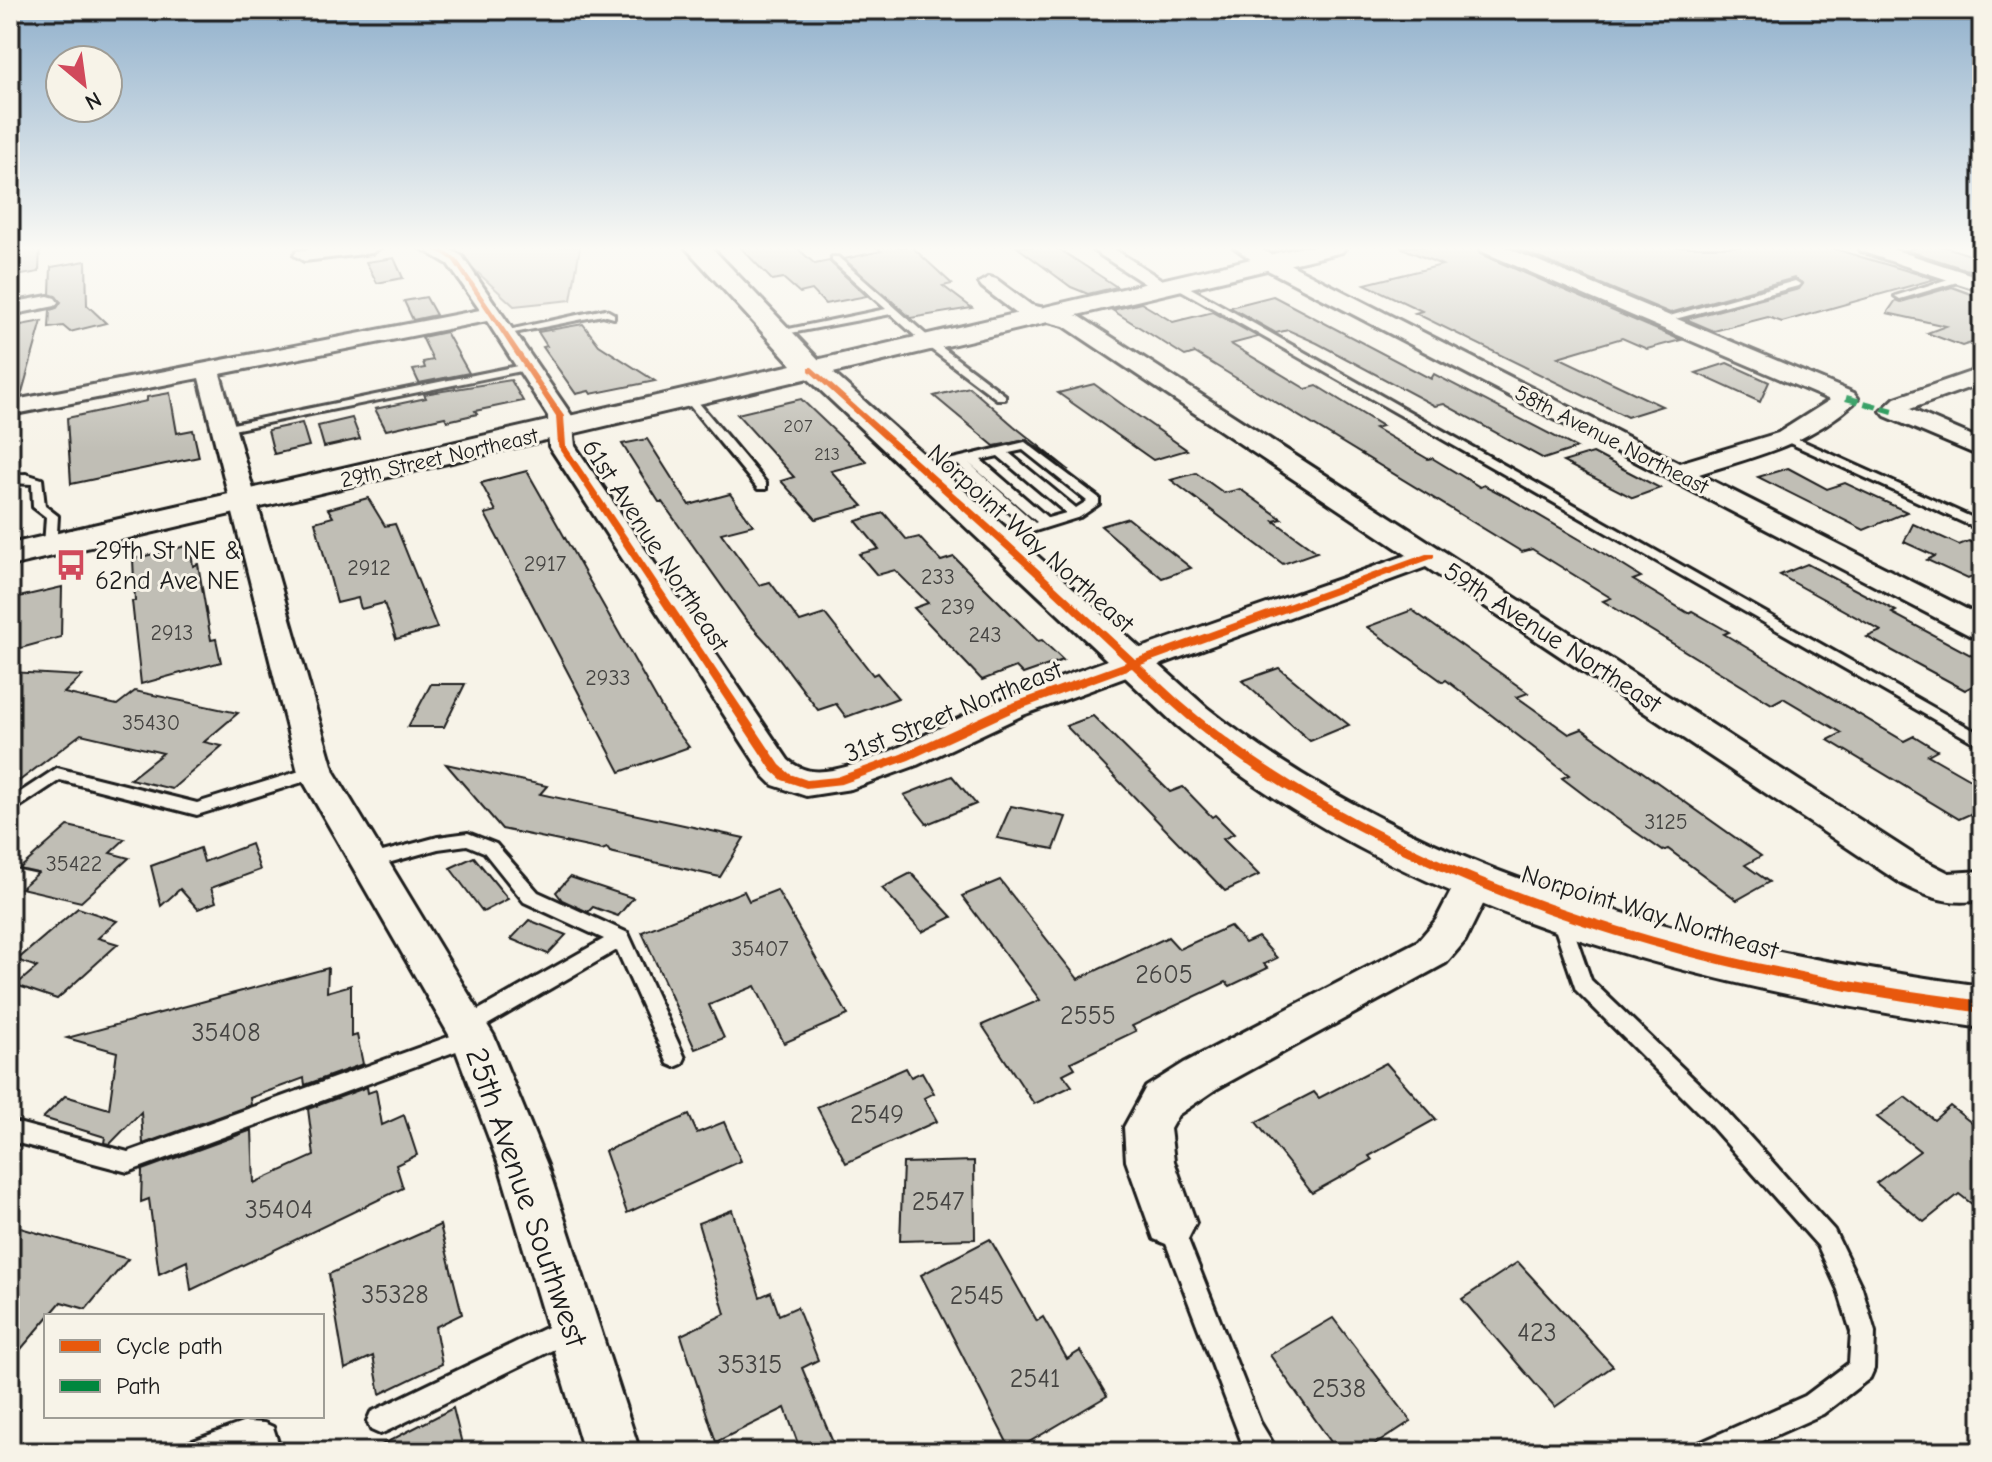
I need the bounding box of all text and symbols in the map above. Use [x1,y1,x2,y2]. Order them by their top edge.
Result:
north arrow [44,44,124,124]
text: N [81,86,106,115]
street label: 58th Avenue Northeast [1510,380,1713,500]
house number: 207 [784,416,813,437]
street label: 29th Street Northeast [338,422,541,493]
street label: 61st Avenue Northeast [575,434,736,658]
street label: Norpoint Way Northeast [921,438,1141,640]
house number: 213 [814,444,840,465]
place label: 29th St NE & 62nd Ave NE [95,536,241,596]
bus stop icon: 29th St NE & 62nd Ave NE [54,548,88,582]
house number: 2917 [524,551,567,577]
house number: 2912 [347,555,391,581]
street label: 59th Avenue Northeast [1438,556,1668,720]
house number: 233 [921,564,955,590]
house number: 239 [941,594,975,620]
house number: 2913 [150,620,194,646]
house number: 243 [968,622,1002,648]
street label: 31st Street Northeast [840,654,1068,769]
house number: 2933 [585,665,631,691]
house number: 35430 [122,710,180,736]
house number: 3125 [1644,809,1688,835]
house number: 35422 [46,851,102,877]
street label: Norpoint Way Northeast [1518,860,1783,967]
house number: 35407 [731,936,789,962]
house number: 2605 [1135,960,1193,990]
house number: 2555 [1060,1001,1116,1031]
house number: 35408 [191,1018,261,1048]
street label: 25th Avenue Southwest [458,1043,595,1352]
house number: 2549 [850,1100,904,1130]
house number: 2547 [912,1187,964,1217]
house number: 35404 [245,1195,313,1225]
house number: 35328 [361,1280,429,1310]
house number: 2545 [950,1281,1004,1311]
legend [44,1314,324,1418]
house number: 423 [1517,1318,1557,1348]
text: Cycle path [116,1332,223,1360]
house number: 35315 [718,1350,782,1380]
house number: 2541 [1010,1364,1060,1394]
text: Path [116,1372,161,1400]
house number: 2538 [1312,1374,1366,1404]

